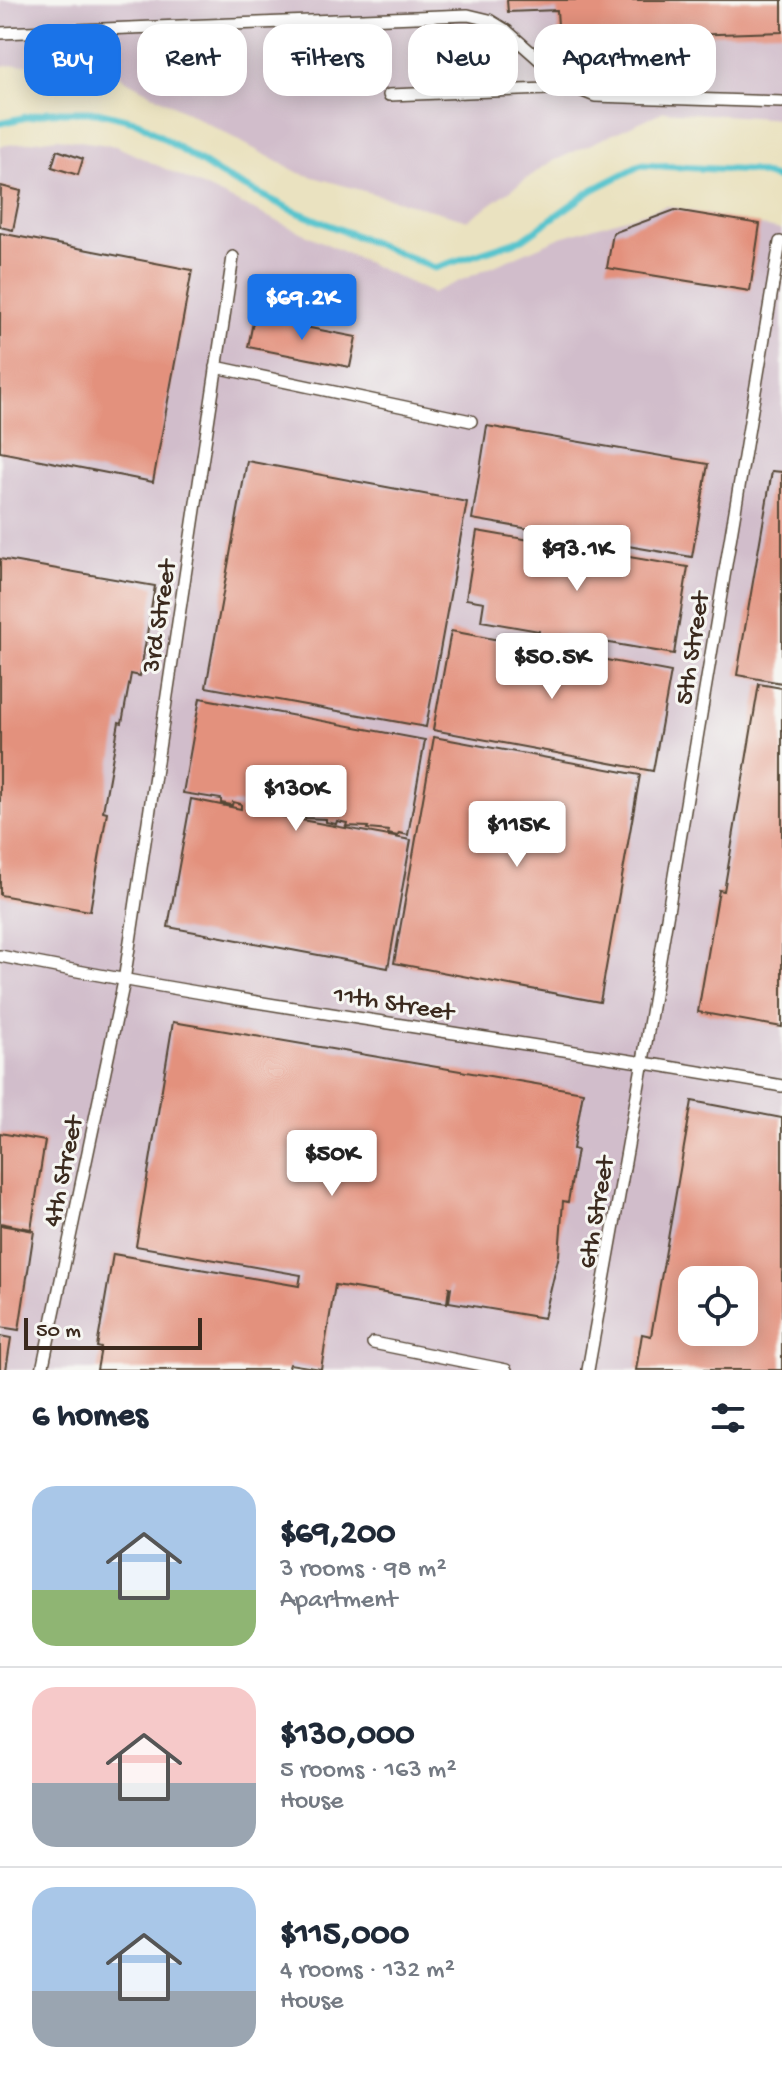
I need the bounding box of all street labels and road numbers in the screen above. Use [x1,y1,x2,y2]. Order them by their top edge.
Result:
street label: 3rd Street [137,556,186,676]
street label: 5th Street [670,588,719,707]
street label: 11th Street [330,981,458,1031]
street label: 4th Street [39,1111,93,1230]
street label: 6th Street [573,1152,624,1271]

